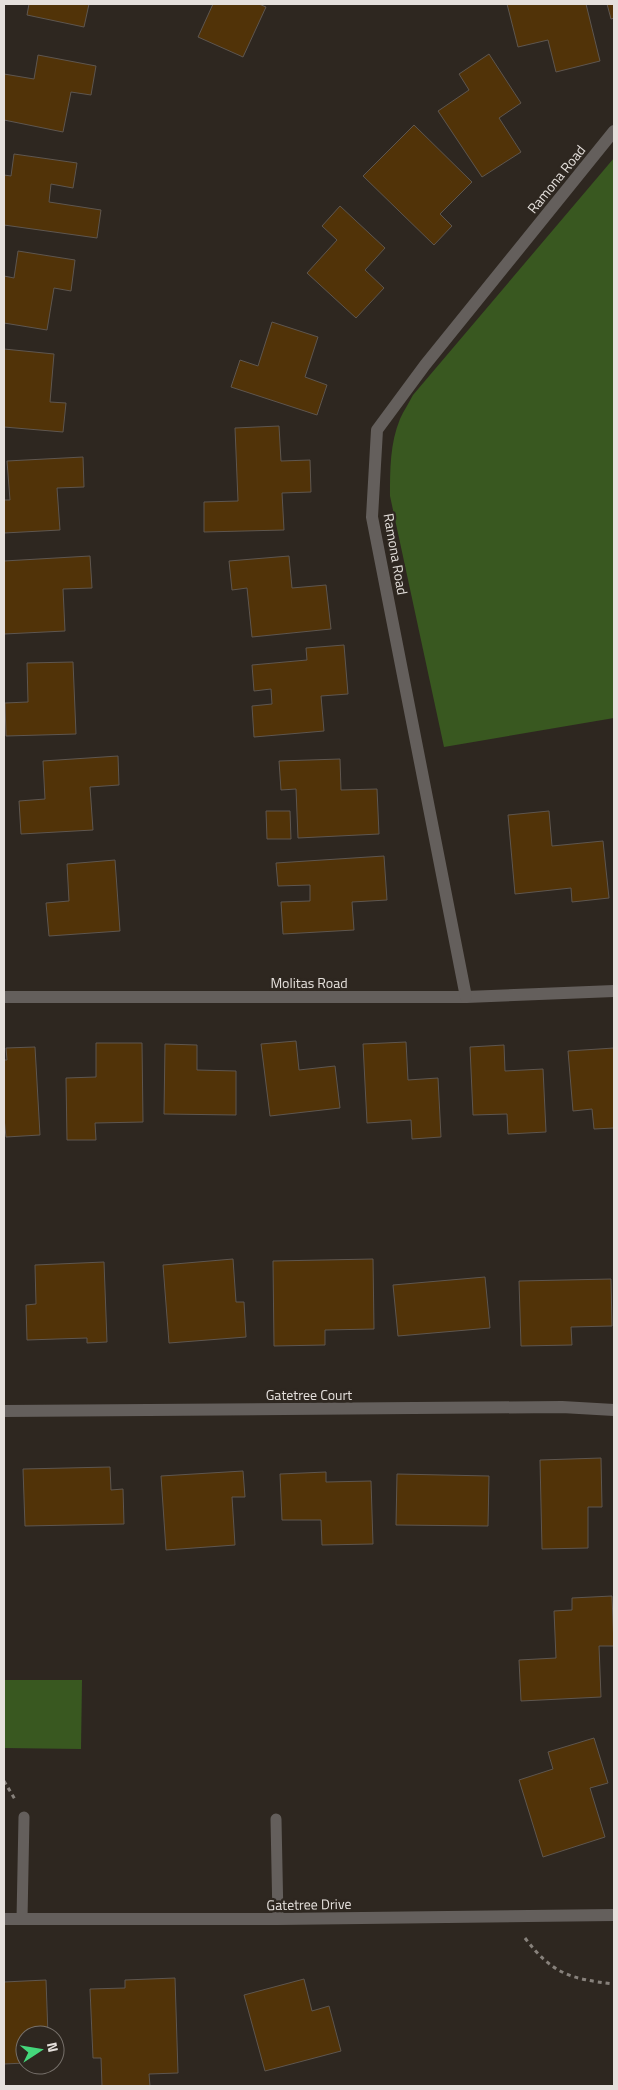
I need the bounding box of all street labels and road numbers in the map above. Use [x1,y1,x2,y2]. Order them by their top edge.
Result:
street label: Ramona Road [522,140,590,218]
street label: Ramona Road [378,511,414,597]
street label: Molitas Road [270,972,348,993]
street label: Gatetree Court [266,1384,352,1405]
street label: Gatetree Drive [266,1893,352,1915]

